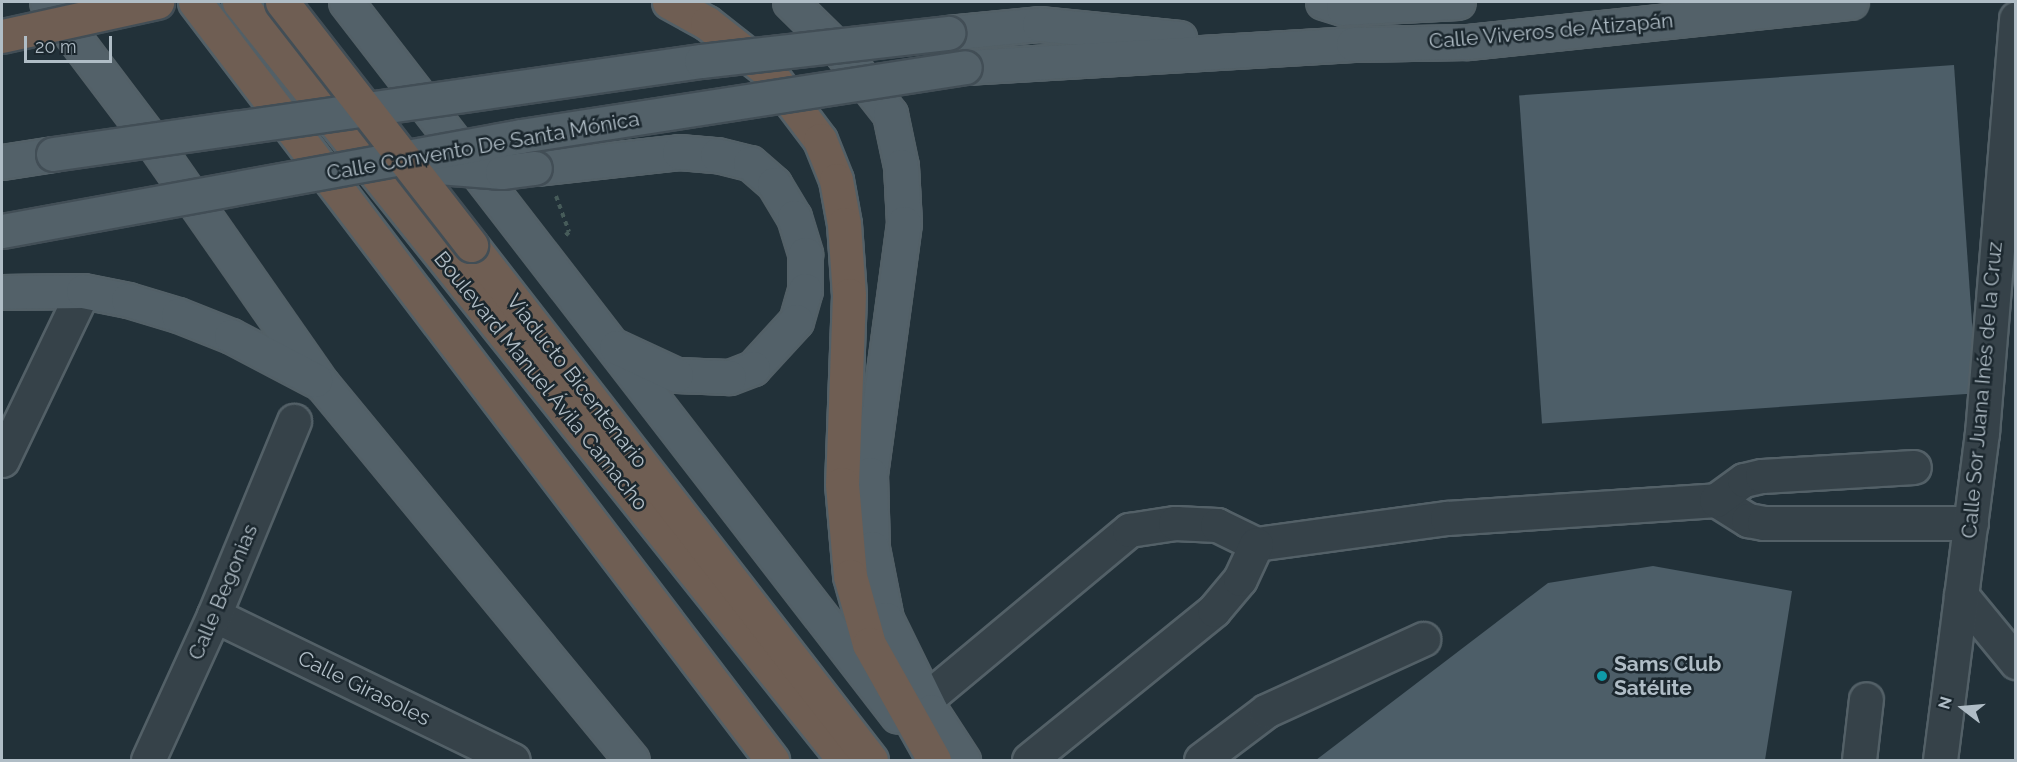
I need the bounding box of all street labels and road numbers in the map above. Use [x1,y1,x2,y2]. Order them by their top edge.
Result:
street label: Calle Viveros de Atizapán [1427,8,1675,54]
street label: Calle Convento De Santa Mónica [325,106,641,186]
street label: Calle Sor Juana Inés de la Cruz [1956,240,2008,540]
street label: Boulevard Manuel Ávila Camacho [428,246,654,516]
street label: Viaducto Bicentenario [501,289,653,473]
street label: Calle Begonias [183,520,263,664]
street label: Calle Girasoles [294,645,434,731]

